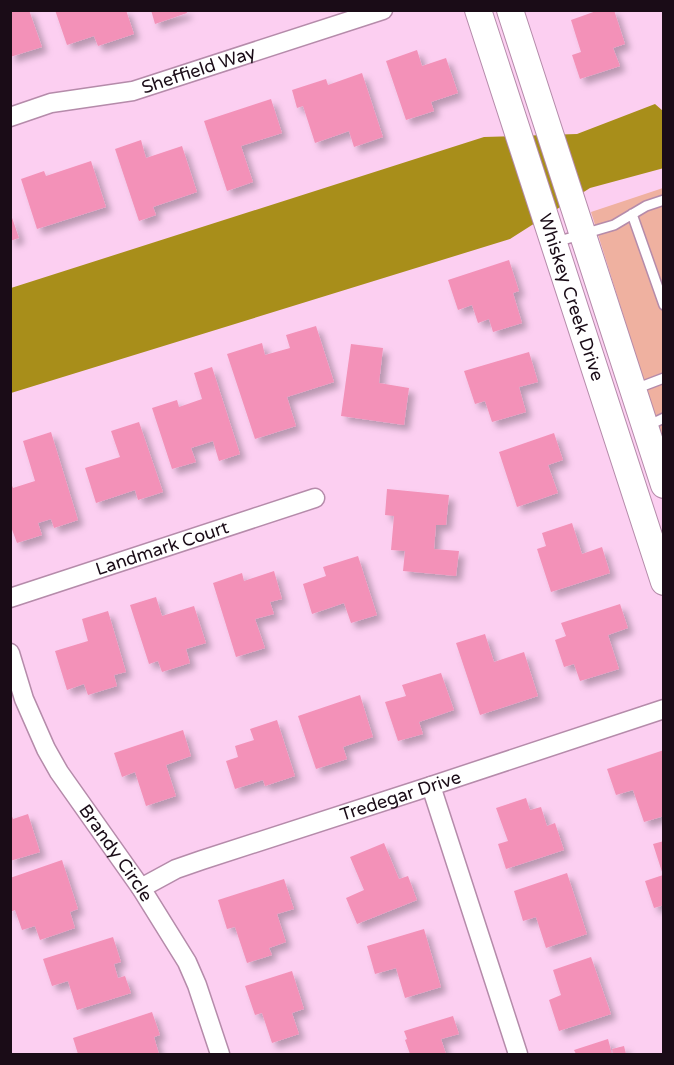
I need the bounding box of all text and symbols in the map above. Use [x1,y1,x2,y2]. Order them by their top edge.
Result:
street label: Sheffield Way [139,41,259,99]
street label: Whiskey Creek Drive [534,211,609,384]
street label: Landmark Court [93,516,232,580]
street label: Tredegar Drive [337,766,464,826]
street label: Brandy Circle [74,800,158,906]

